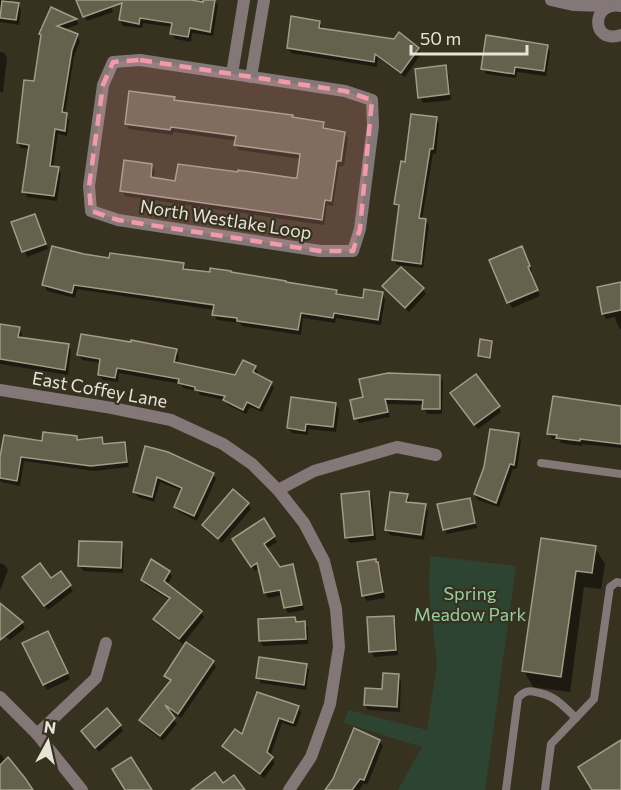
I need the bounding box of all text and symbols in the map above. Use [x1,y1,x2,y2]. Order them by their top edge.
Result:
scale bar [411,18,526,56]
text: 50 m [420,27,461,49]
street label: North Westlake Loop [139,195,313,243]
street label: East Coffey Lane [31,366,169,412]
park label: Spring Meadow Park [414,582,526,625]
north arrow [18,712,78,772]
text: N [43,716,57,737]

